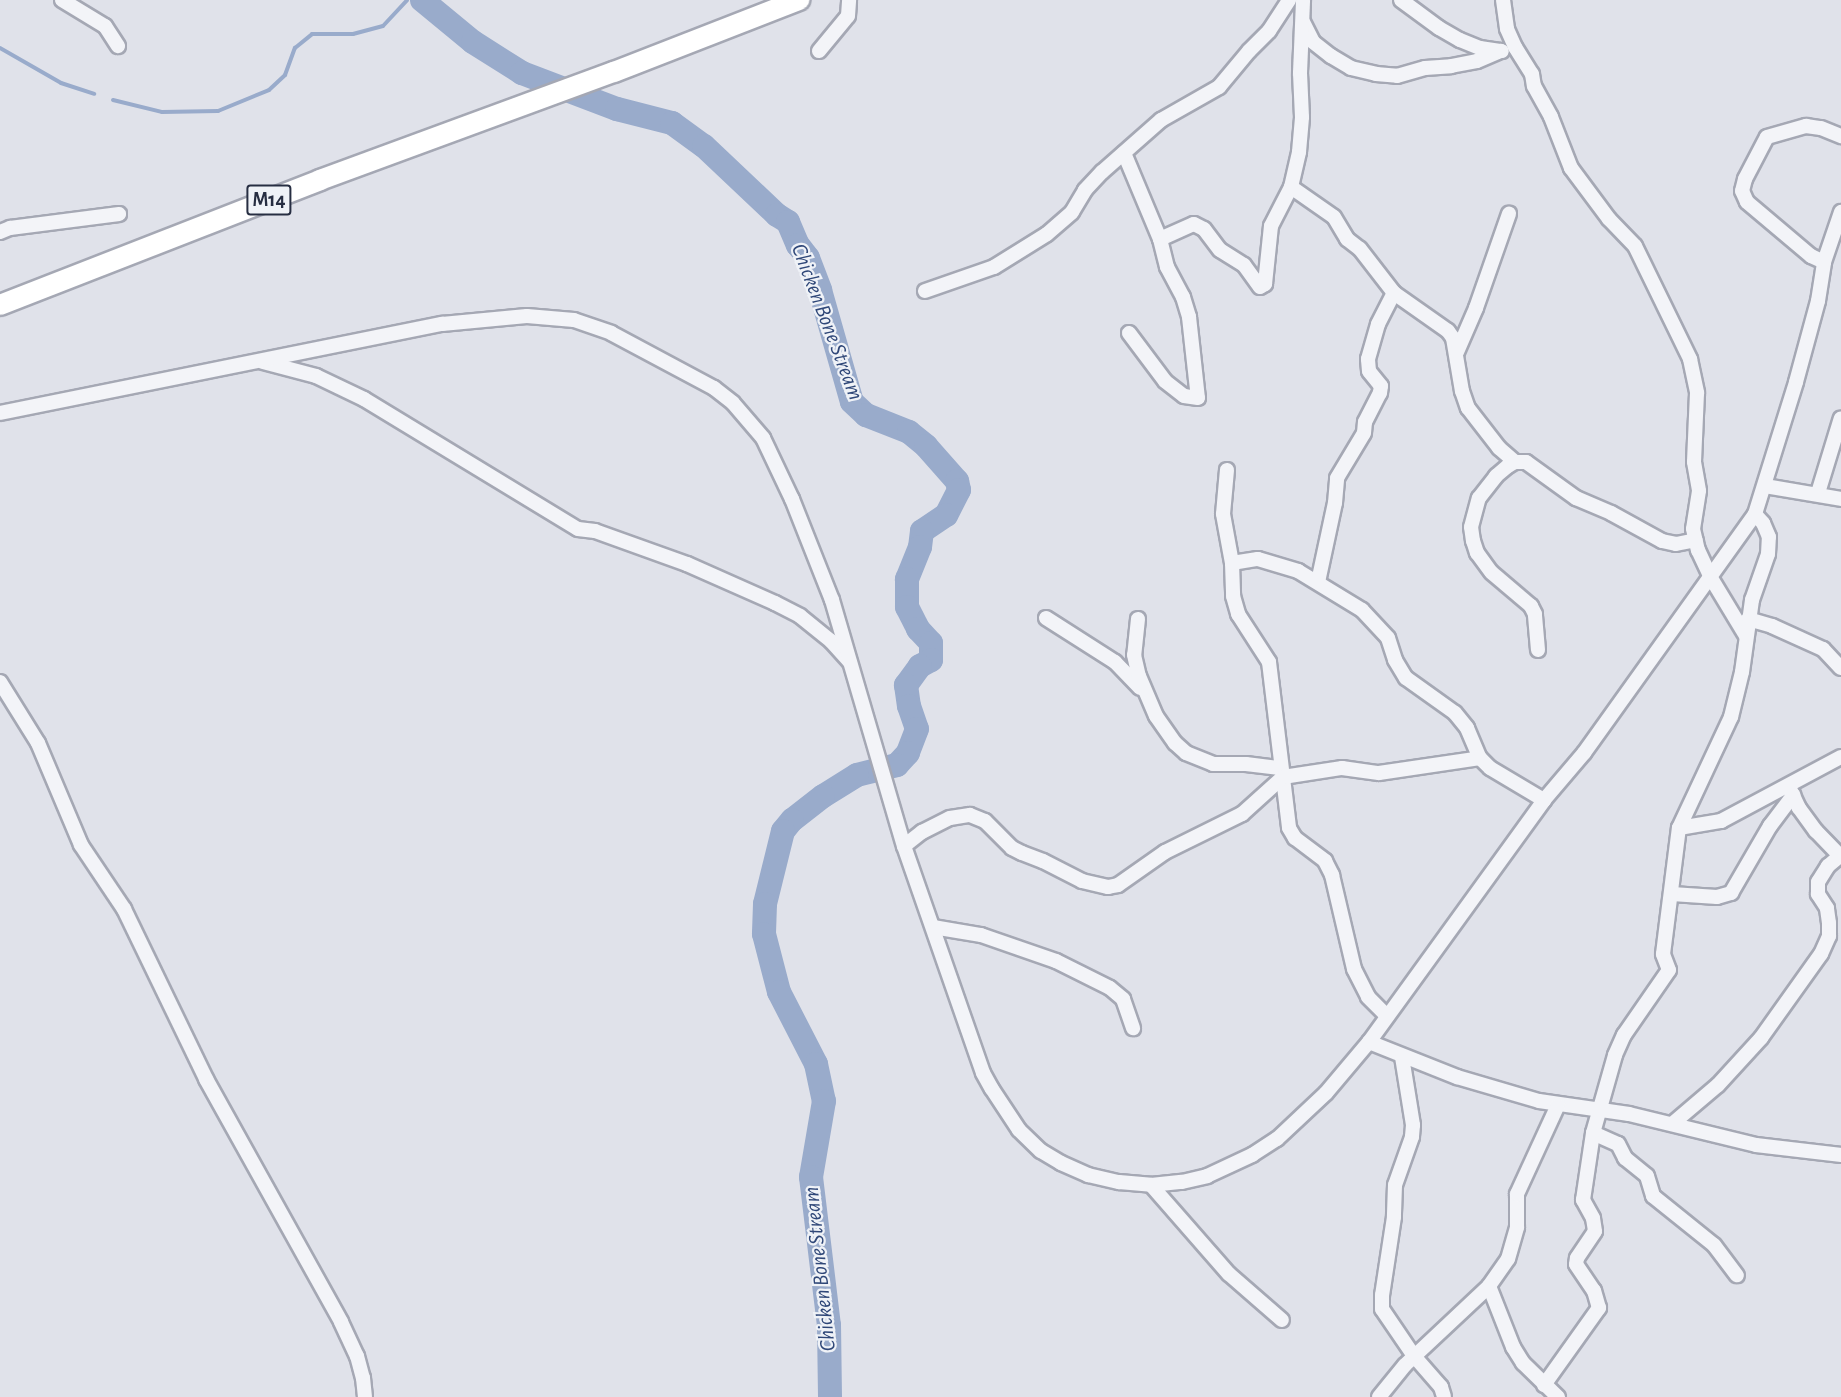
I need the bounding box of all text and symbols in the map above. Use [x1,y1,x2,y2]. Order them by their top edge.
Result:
road number: M14 [245,183,293,217]
water label: Chicken Bone Stream [785,240,869,404]
water label: Chicken Bone Stream [798,1185,842,1353]

